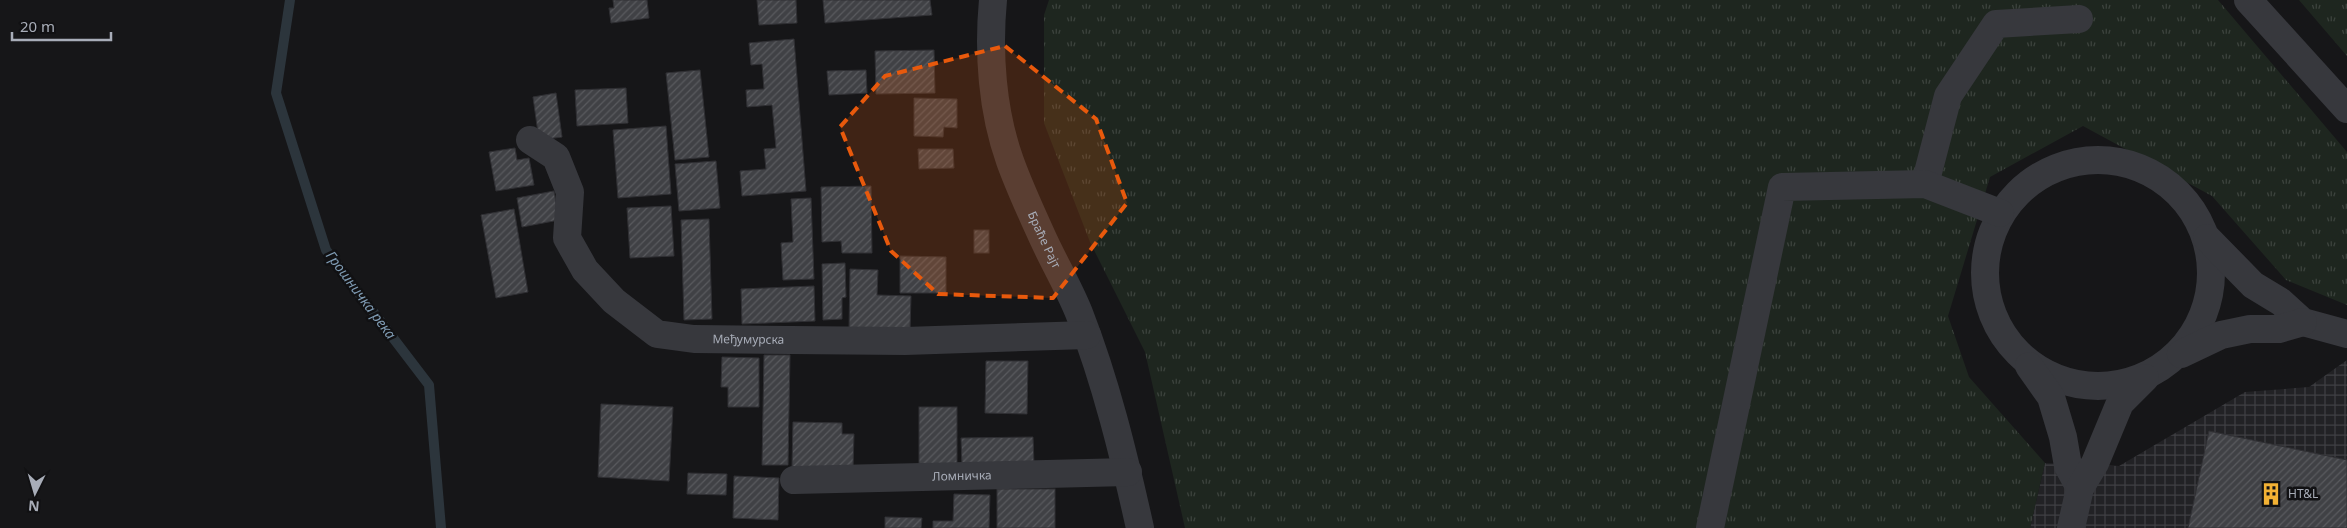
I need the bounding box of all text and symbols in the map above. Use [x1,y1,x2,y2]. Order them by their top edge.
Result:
scale bar [12,10,111,42]
text: 20 m [20,16,55,36]
street label: Браће Рајт [1024,209,1065,271]
water label: Грошничка река [322,247,401,343]
street label: Међумурска [712,330,784,348]
street label: Ломничка [932,466,992,485]
north arrow [10,468,60,518]
building icon: HT&L [2258,481,2284,507]
place label: HT&L [2288,485,2318,502]
text: N [27,496,40,516]

